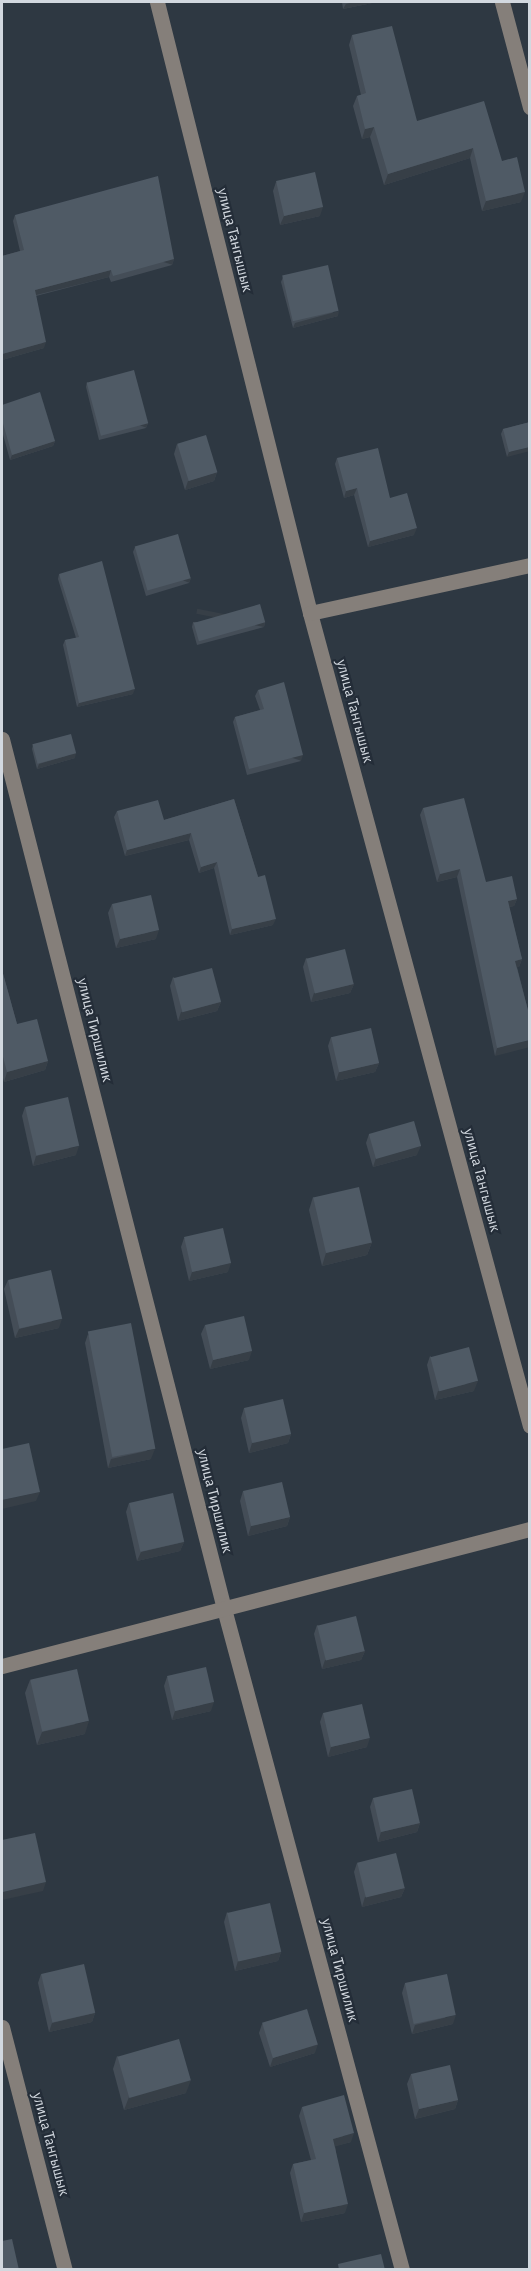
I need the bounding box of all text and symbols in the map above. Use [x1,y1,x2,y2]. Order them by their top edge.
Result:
street label: улица Тангышык [213,186,257,294]
street label: улица Тангышык [332,657,378,765]
street label: улица Тиршилик [73,976,117,1084]
street label: улица Тангышык [459,1126,505,1234]
street label: улица Тиршилик [193,1447,237,1555]
street label: улица Тиршилик [317,1916,363,2024]
street label: улица Тангышык [28,2090,74,2198]

